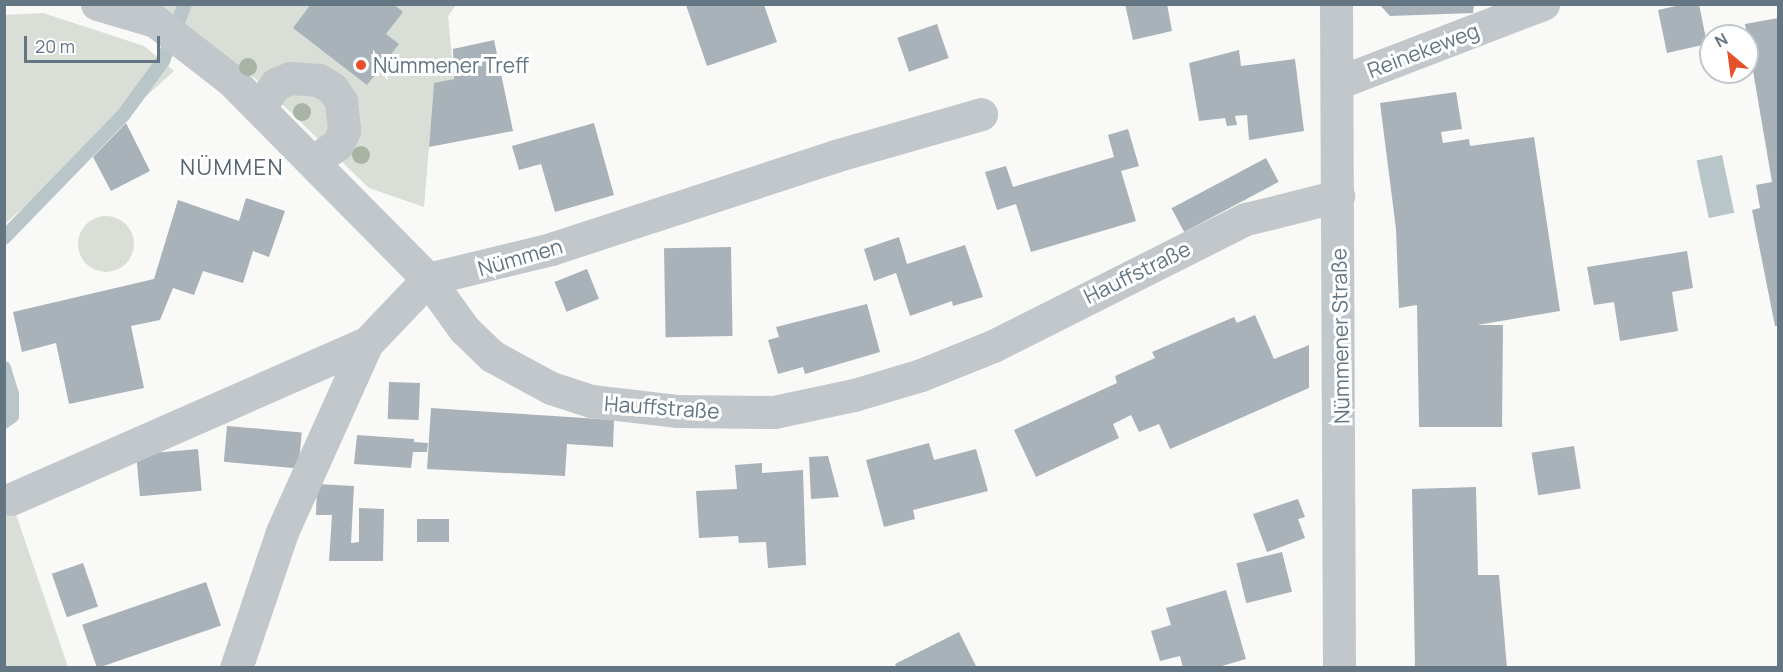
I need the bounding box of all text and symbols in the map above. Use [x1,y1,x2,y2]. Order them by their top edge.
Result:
street label: Reinekeweg [1364,17,1482,83]
scale bar [27,24,164,62]
north arrow [1699,24,1759,84]
text: N [1711,28,1732,52]
text: 20 m [35,34,75,58]
place label: Nümmener Treff [373,52,529,78]
marker: Nümmener Treff [354,58,368,72]
district label: NÜMMEN [180,155,284,181]
street label: Nümmen [475,233,565,281]
street label: Hauffstraße [1080,235,1194,309]
street label: Nümmener Straße [1326,248,1354,424]
street label: Hauffstraße [604,390,720,424]

